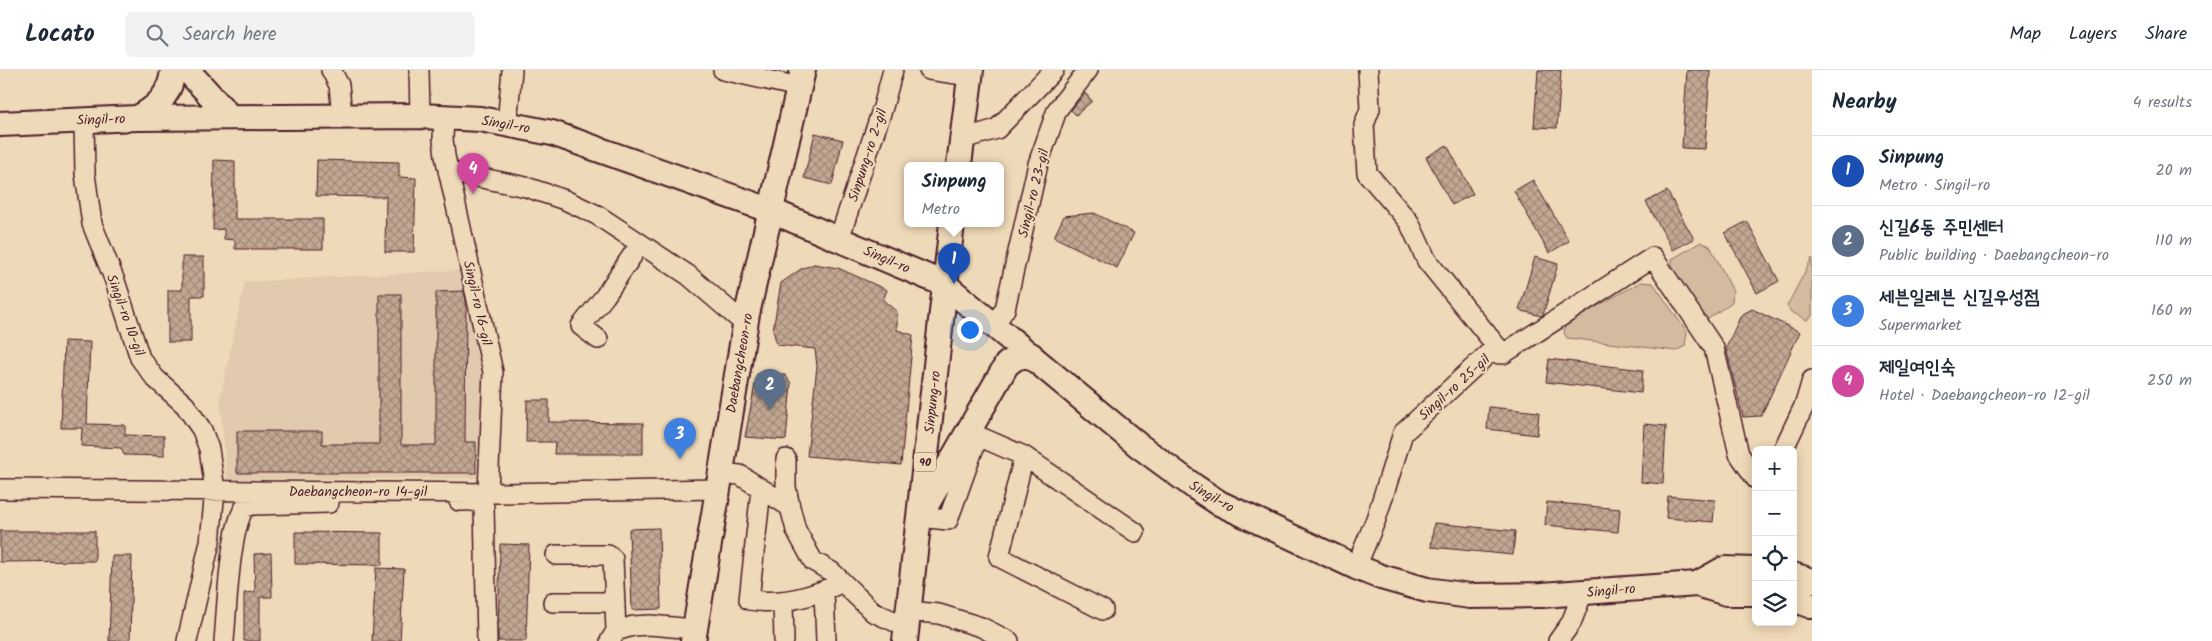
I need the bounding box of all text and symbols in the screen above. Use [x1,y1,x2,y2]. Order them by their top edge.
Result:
search box [125,12,475,57]
text: Locato [25,15,95,54]
text: Search here [183,20,276,50]
text: Map [2010,20,2041,49]
text: Layers [2069,20,2117,49]
text: Share [2145,20,2187,49]
icon: search [143,21,171,49]
text: Nearby [1832,86,1897,119]
text: 4 results [2133,90,2192,115]
street label: Sinpung-ro 2-gil [843,105,894,205]
street label: Singil-ro [76,108,126,132]
street label: Singil-ro [480,110,532,140]
text: Sinpung [1879,143,1944,173]
street label: Singil-ro 23-gil [1012,146,1056,240]
pin: 4 [457,153,489,194]
text: 1 [1846,158,1850,183]
text: 20 m [2156,158,2192,183]
popup [904,162,1004,227]
text: Sinpung [921,167,987,197]
text: Metro · Singil-ro [1879,173,1990,198]
text: Metro [921,197,960,222]
text: 신길6동 주민센터 [1879,213,2004,243]
text: 2 [1843,228,1853,253]
text: 110 m [2155,228,2192,253]
street label: Singil-ro [860,240,913,280]
pin: 1 [938,243,970,284]
text: Public building · Daebangcheon-ro [1879,243,2109,268]
street label: Singil-ro 16-gil [457,259,498,348]
street label: Singil-ro 10-gil [100,271,150,360]
text: 세븐일레븐 신길우성점 [1879,283,2039,313]
text: 3 [1844,298,1852,323]
text: 160 m [2151,298,2192,323]
street label: Daebangcheon-ro [720,311,760,415]
text: Supermarket [1879,313,1962,338]
your location [957,317,983,343]
street label: Singil-ro 25-gil [1414,349,1496,426]
text: 제일여인숙 [1879,353,1955,383]
text: 4 [1844,368,1852,393]
text: 250 m [2147,368,2192,393]
pin: 2 [754,369,786,410]
street label: Sinpung-ro [919,370,947,435]
text: Hotel · Daebangcheon-ro 12-gil [1879,383,2090,408]
pin: 3 [664,418,696,459]
map controls [1752,446,1797,626]
button: + [1752,446,1797,491]
road number: 90 [914,452,936,472]
street label: Singil-ro [1185,475,1238,519]
street label: Daebangcheon-ro 14-gil [289,481,428,503]
button: − [1752,491,1797,536]
button: locate [1752,536,1797,581]
street label: Singil-ro [1586,578,1636,604]
button: layers [1752,581,1797,626]

